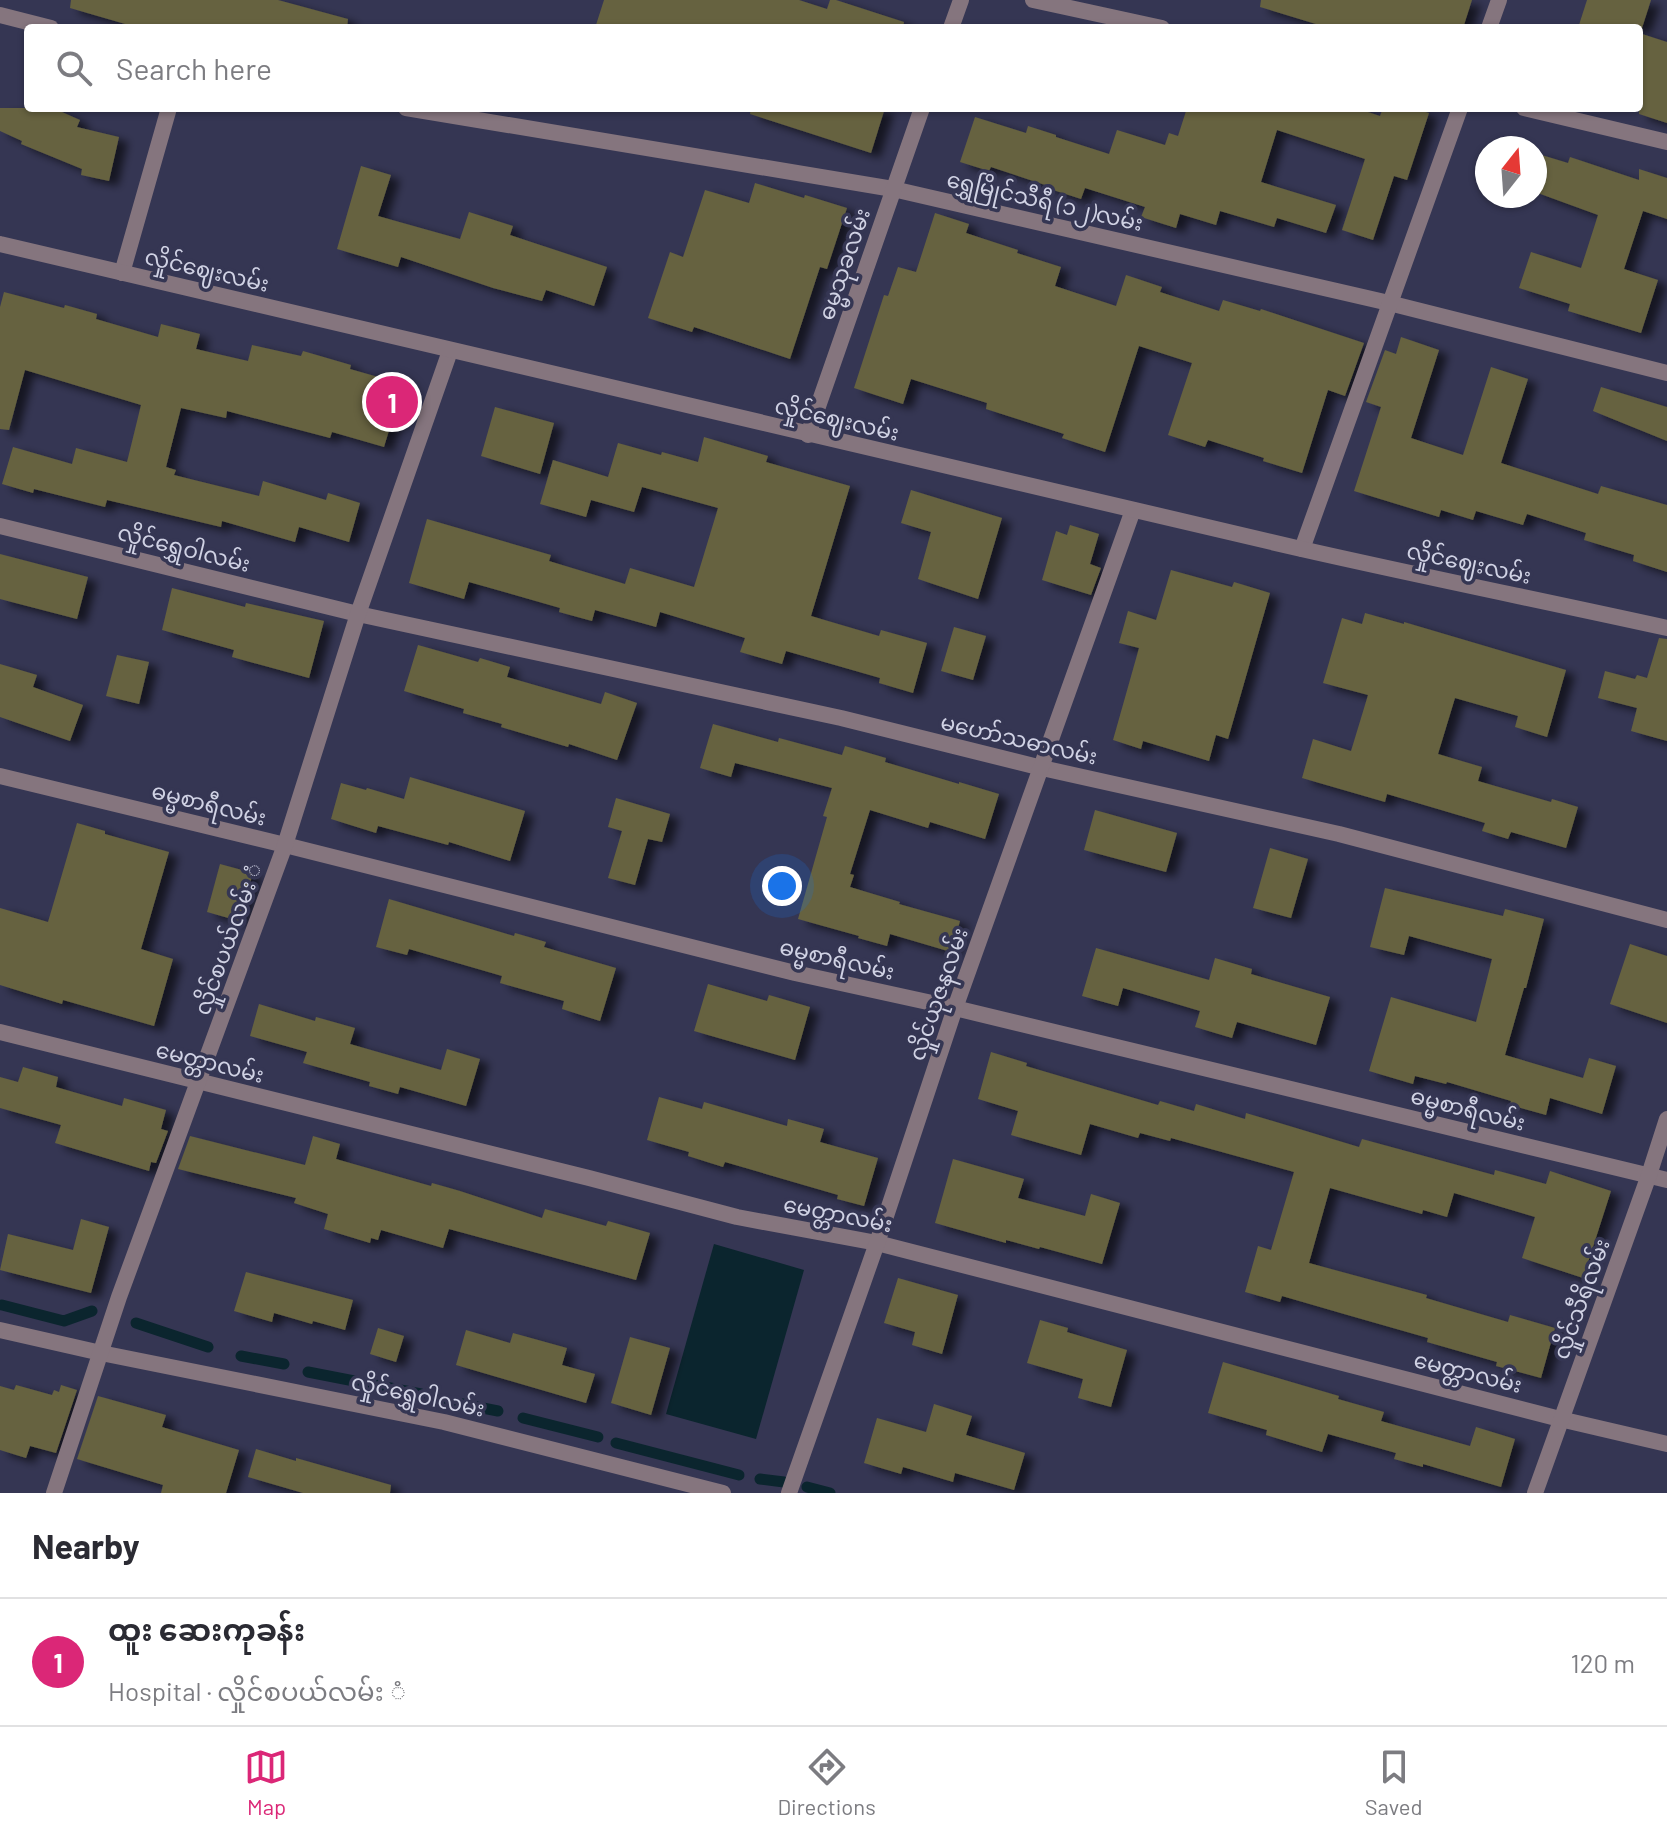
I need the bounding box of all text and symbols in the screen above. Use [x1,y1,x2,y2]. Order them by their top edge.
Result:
search box [24,24,1643,112]
icon: search [52,46,96,90]
text: Search here [116,50,272,86]
north arrow [1475,136,1547,208]
street label: ရွှေမြိုင်သီရီ (၁၂)လမ်း [943,164,1146,241]
street label: ဓမ္မသုခလမ်း [811,204,881,325]
street label: လှိုင်ဈေးလမ်း [141,241,272,302]
pin: 1 [366,372,418,432]
street label: လှိုင်ဈေးလမ်း [771,390,902,451]
street label: လှိုင်ရွှေဝါလမ်း [114,517,254,582]
street label: လှိုင်ဈေးလမ်း [1403,535,1534,594]
street label: မဟော်သဓာလမ်း [938,706,1100,769]
street label: ဓမ္မစာရီလမ်း [148,775,269,836]
street label: လှိုင်စပယ်လမ်း ံ [187,859,272,1020]
your location [762,866,802,906]
street label: လှိုင်ယုဇနလမ်း [901,924,978,1065]
street label: ဓမ္မစာရီလမ်း [776,931,897,990]
street label: မေတ္တာလမ်း [152,1034,267,1093]
street label: ဓမ္မစာရီလမ်း [1407,1080,1528,1141]
street label: မေတ္တာလမ်း [780,1189,895,1242]
street label: လှိုင်သီရိလမ်း [1545,1235,1620,1364]
street label: မေတ္တာလမ်း [1410,1344,1525,1403]
street label: လှိုင်ရွှေဝါလမ်း [348,1366,488,1427]
text: Nearby [32,1525,140,1566]
text: ထူး ဆေးကုခန်း [108,1611,305,1647]
text: 1 [53,1647,63,1678]
text: 120 m [1571,1647,1635,1678]
text: Hospital · လှိုင်စပယ်လမ်း ံ [108,1675,406,1706]
tab: Map [244,1745,288,1819]
tab: Directions [777,1745,876,1819]
tab: Saved [1365,1745,1422,1819]

